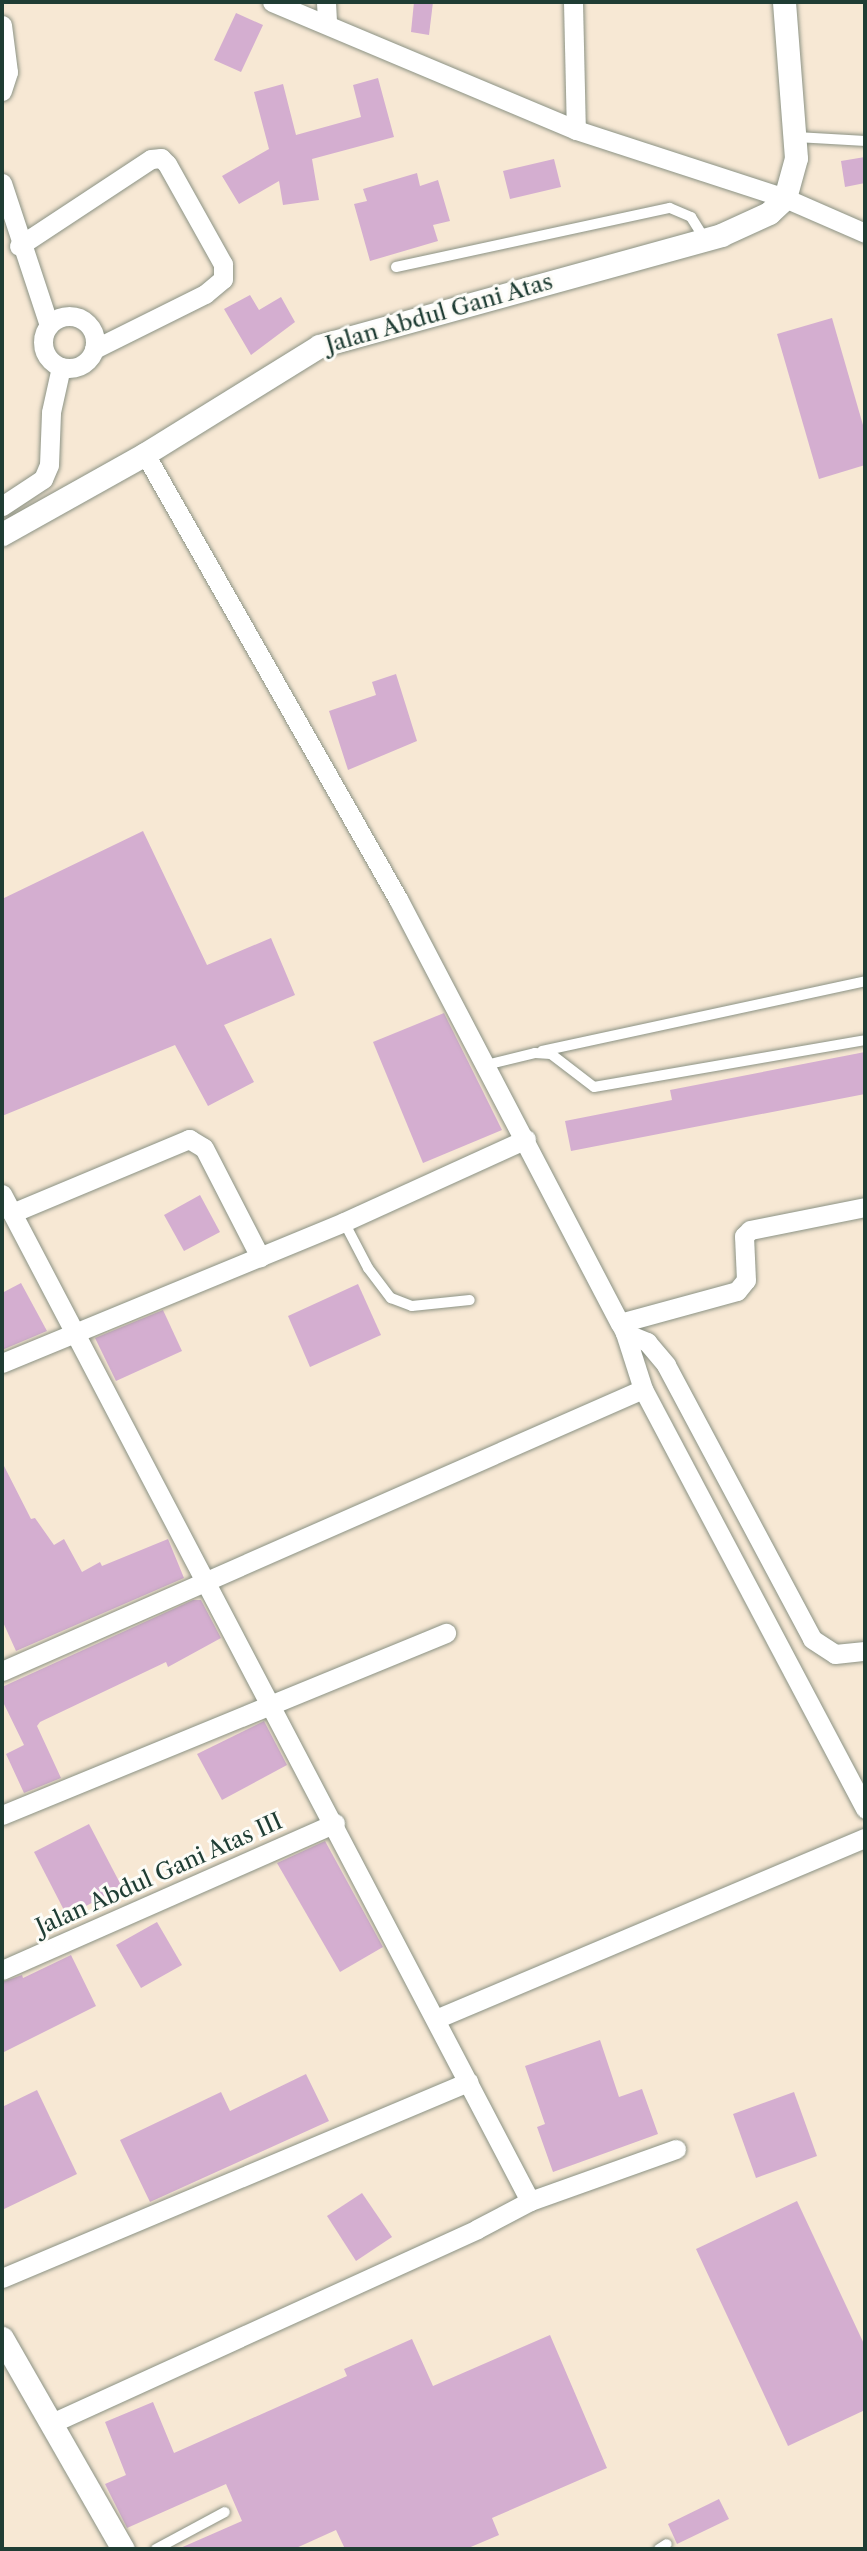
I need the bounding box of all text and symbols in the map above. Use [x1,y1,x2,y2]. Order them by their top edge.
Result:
street label: Jalan Abdul Gani Atas [321,267,557,359]
street label: Jalan Abdul Gani Atas III [31,1807,287,1941]

